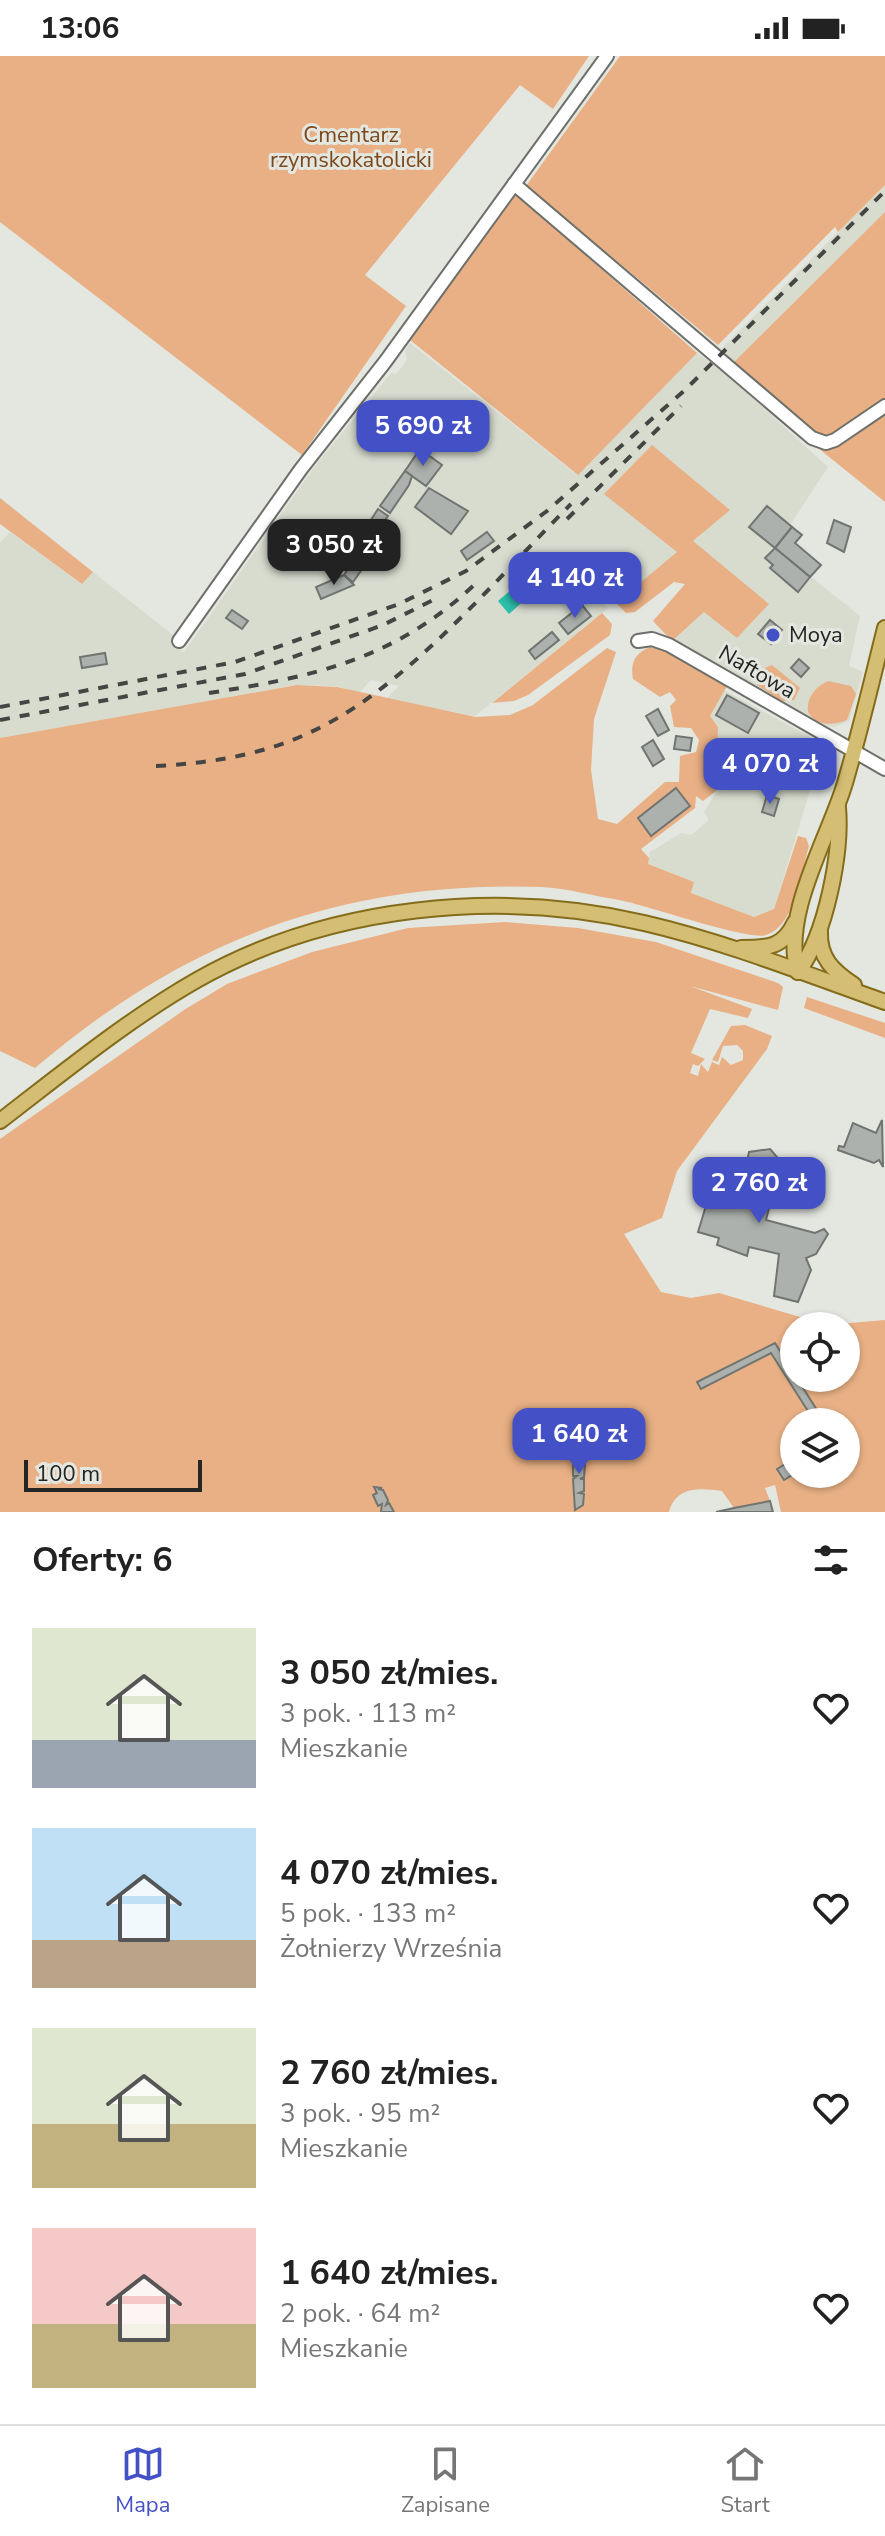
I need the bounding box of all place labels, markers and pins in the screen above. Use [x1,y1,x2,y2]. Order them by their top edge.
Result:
pin: 5 690 zł [340,400,506,468]
pin: 3 050 zł [251,519,417,587]
pin: 4 140 zł [492,552,658,620]
place label: Moya [789,620,843,650]
marker: Moya [764,626,782,644]
pin: 4 070 zł [687,738,853,806]
pin: 2 760 zł [676,1157,842,1225]
pin: 1 640 zł [496,1408,662,1476]

